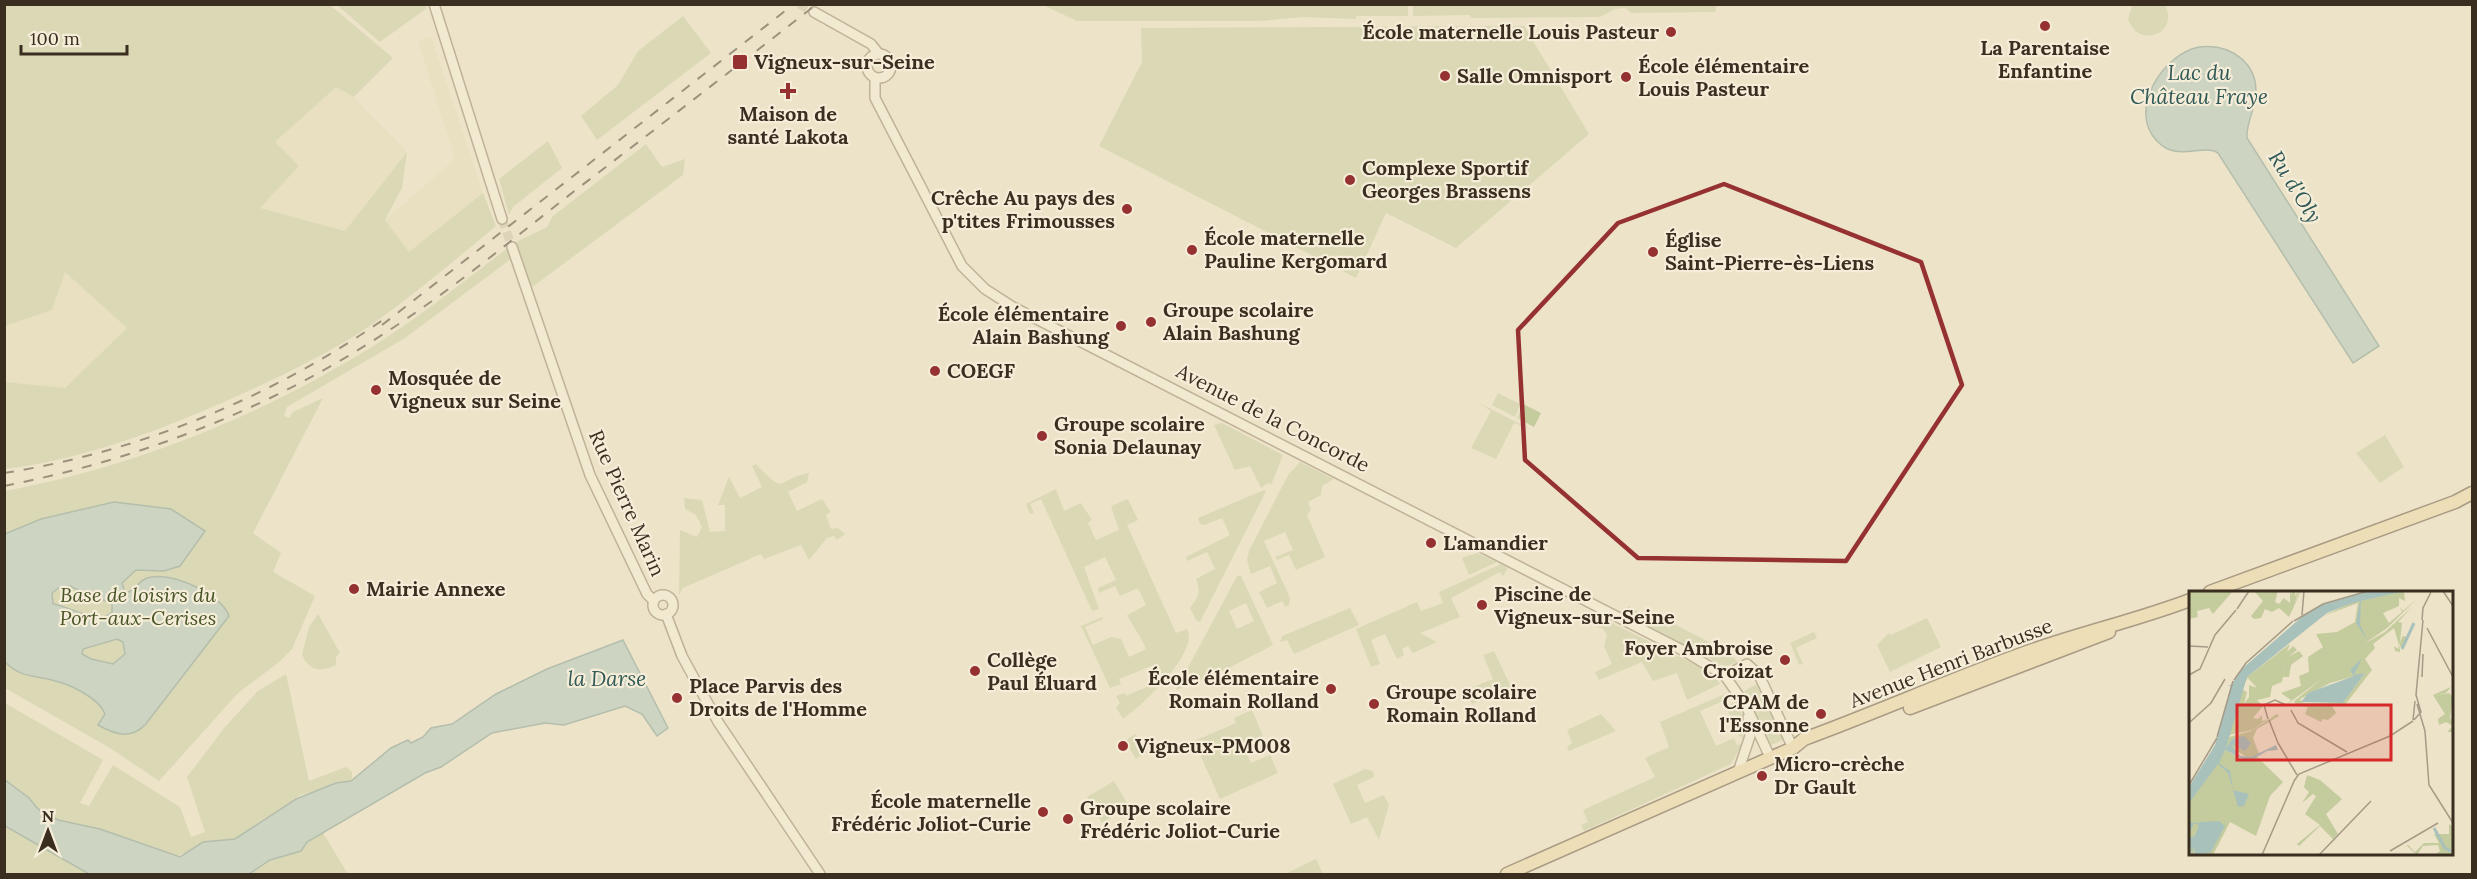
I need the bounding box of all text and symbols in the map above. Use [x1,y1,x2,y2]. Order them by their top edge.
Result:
scale bar [21,18,128,56]
place label: École maternelle Louis Pasteur [1362,19,1659,44]
marker: La Parentaise Enfantine [2038,19,2052,33]
marker: École maternelle Louis Pasteur [1664,25,1678,39]
text: 100 m [30,27,80,50]
place label: La Parentaise Enfantine [1980,35,2110,83]
place label: Vigneux-sur-Seine [754,49,935,74]
marker: Vigneux-sur-Seine [731,53,749,71]
place label: École élémentaire Louis Pasteur [1638,53,1810,101]
water label: Lac du Château Fraye [2130,59,2268,110]
place label: Salle Omnisport [1457,63,1613,88]
marker: Salle Omnisport [1438,69,1452,83]
marker: École élémentaire Louis Pasteur [1619,70,1633,84]
marker: Maison de santé Lakota [779,82,797,100]
place label: Maison de santé Lakota [727,101,849,149]
water label: Ru d'Oly [2263,146,2328,228]
place label: Complexe Sportif Georges Brassens [1362,155,1531,203]
marker: Complexe Sportif Georges Brassens [1343,173,1357,187]
place label: Crêche Au pays des p'tites Frimousses [931,185,1115,233]
marker: Crêche Au pays des p'tites Frimousses [1120,202,1134,216]
place label: École maternelle Pauline Kergomard [1204,225,1388,273]
place label: Église Saint-Pierre-ès-Liens [1665,227,1875,275]
marker: École maternelle Pauline Kergomard [1185,243,1199,257]
marker: Église Saint-Pierre-ès-Liens [1646,245,1660,259]
place label: Groupe scolaire Alain Bashung [1163,297,1314,345]
place label: École élémentaire Alain Bashung [938,301,1110,349]
marker: Groupe scolaire Alain Bashung [1144,315,1158,329]
marker: École élémentaire Alain Bashung [1114,319,1128,333]
street label: Avenue de la Concorde [1171,357,1374,477]
place label: COEGF [947,358,1015,383]
marker: COEGF [928,364,942,378]
place label: Mosquée de Vigneux sur Seine [388,365,561,413]
marker: Mosquée de Vigneux sur Seine [369,383,383,397]
place label: Groupe scolaire Sonia Delaunay [1054,411,1205,459]
street label: Rue Pierre Marin [584,426,671,580]
marker: Groupe scolaire Sonia Delaunay [1035,429,1049,443]
place label: L'amandier [1443,530,1548,555]
marker: L'amandier [1424,536,1438,550]
place label: Mairie Annexe [366,576,506,601]
place label: Piscine de Vigneux-sur-Seine [1494,581,1675,629]
park label: Base de loisirs du Port-aux-Cerises [60,582,216,630]
marker: Mairie Annexe [347,582,361,596]
inset map [2189,591,2453,855]
marker: Piscine de Vigneux-sur-Seine [1475,598,1489,612]
street label: Avenue Henri Barbusse [1845,612,2056,713]
place label: Foyer Ambroise Croizat [1624,635,1774,683]
place label: Collège Paul Éluard [987,647,1097,695]
marker: Foyer Ambroise Croizat [1778,653,1792,667]
marker: Collège Paul Éluard [968,664,982,678]
water label: la Darse [568,665,646,692]
place label: École élémentaire Romain Rolland [1148,665,1319,713]
place label: Place Parvis des Droits de l'Homme [689,673,867,721]
place label: Groupe scolaire Romain Rolland [1386,679,1537,727]
marker: École élémentaire Romain Rolland [1324,682,1338,696]
place label: CPAM de l'Essonne [1720,689,1809,737]
marker: Place Parvis des Droits de l'Homme [670,691,684,705]
marker: Groupe scolaire Romain Rolland [1367,697,1381,711]
marker: CPAM de l'Essonne [1814,707,1828,721]
place label: Vigneux-PM008 [1135,733,1291,758]
marker: Vigneux-PM008 [1116,739,1130,753]
place label: Micro-crèche Dr Gault [1774,751,1905,799]
marker: Micro-crèche Dr Gault [1755,769,1769,783]
place label: École maternelle Frédéric Joliot-Curie [831,788,1031,836]
place label: Groupe scolaire Frédéric Joliot-Curie [1080,795,1280,843]
north arrow [18,801,78,861]
marker: École maternelle Frédéric Joliot-Curie [1036,805,1050,819]
text: N [42,806,54,826]
marker: Groupe scolaire Frédéric Joliot-Curie [1061,812,1075,826]

